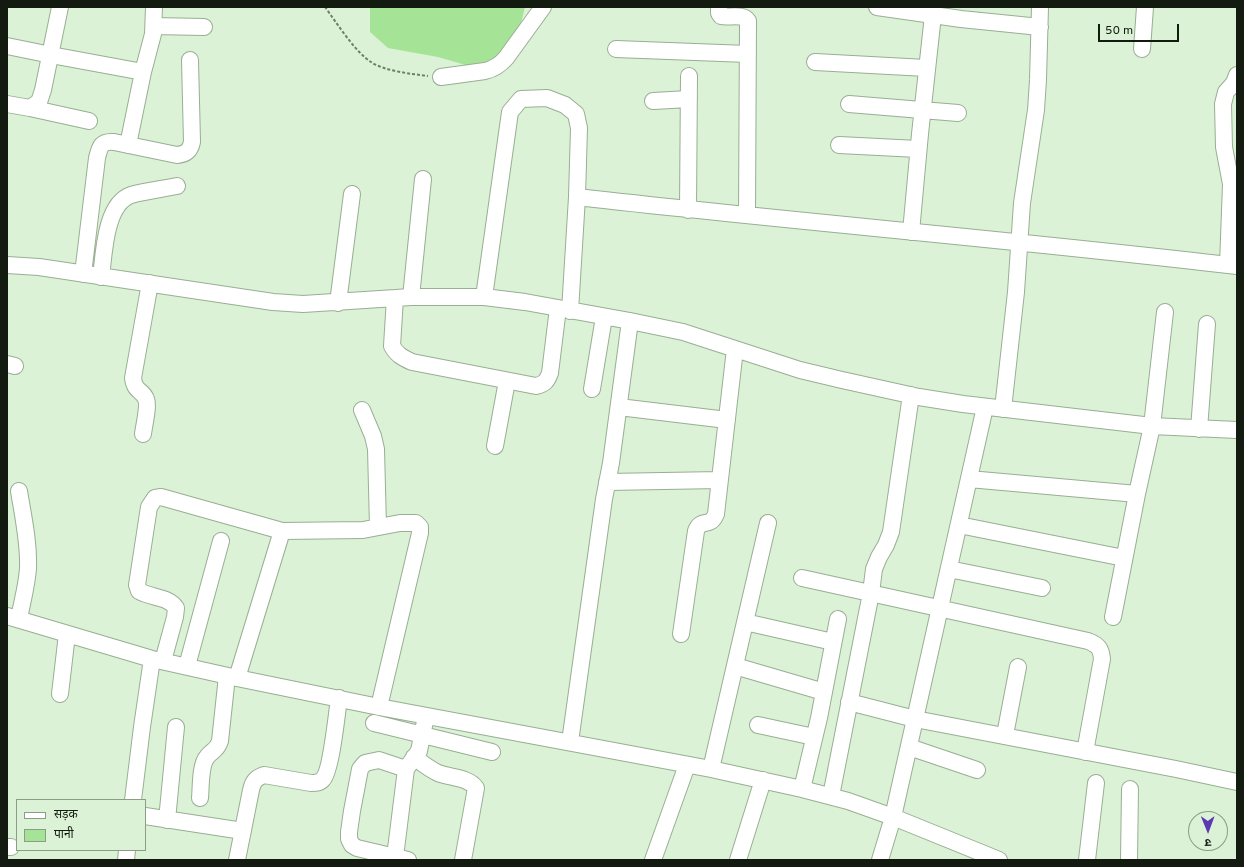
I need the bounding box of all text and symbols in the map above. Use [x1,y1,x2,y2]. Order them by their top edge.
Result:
scale bar [1100,16,1181,42]
text: 50 m [1105,23,1133,39]
legend [16,799,146,851]
text: सड़क [54,807,78,823]
north arrow [1188,811,1228,851]
text: पानी [54,827,74,843]
text: उ [1205,835,1212,849]

